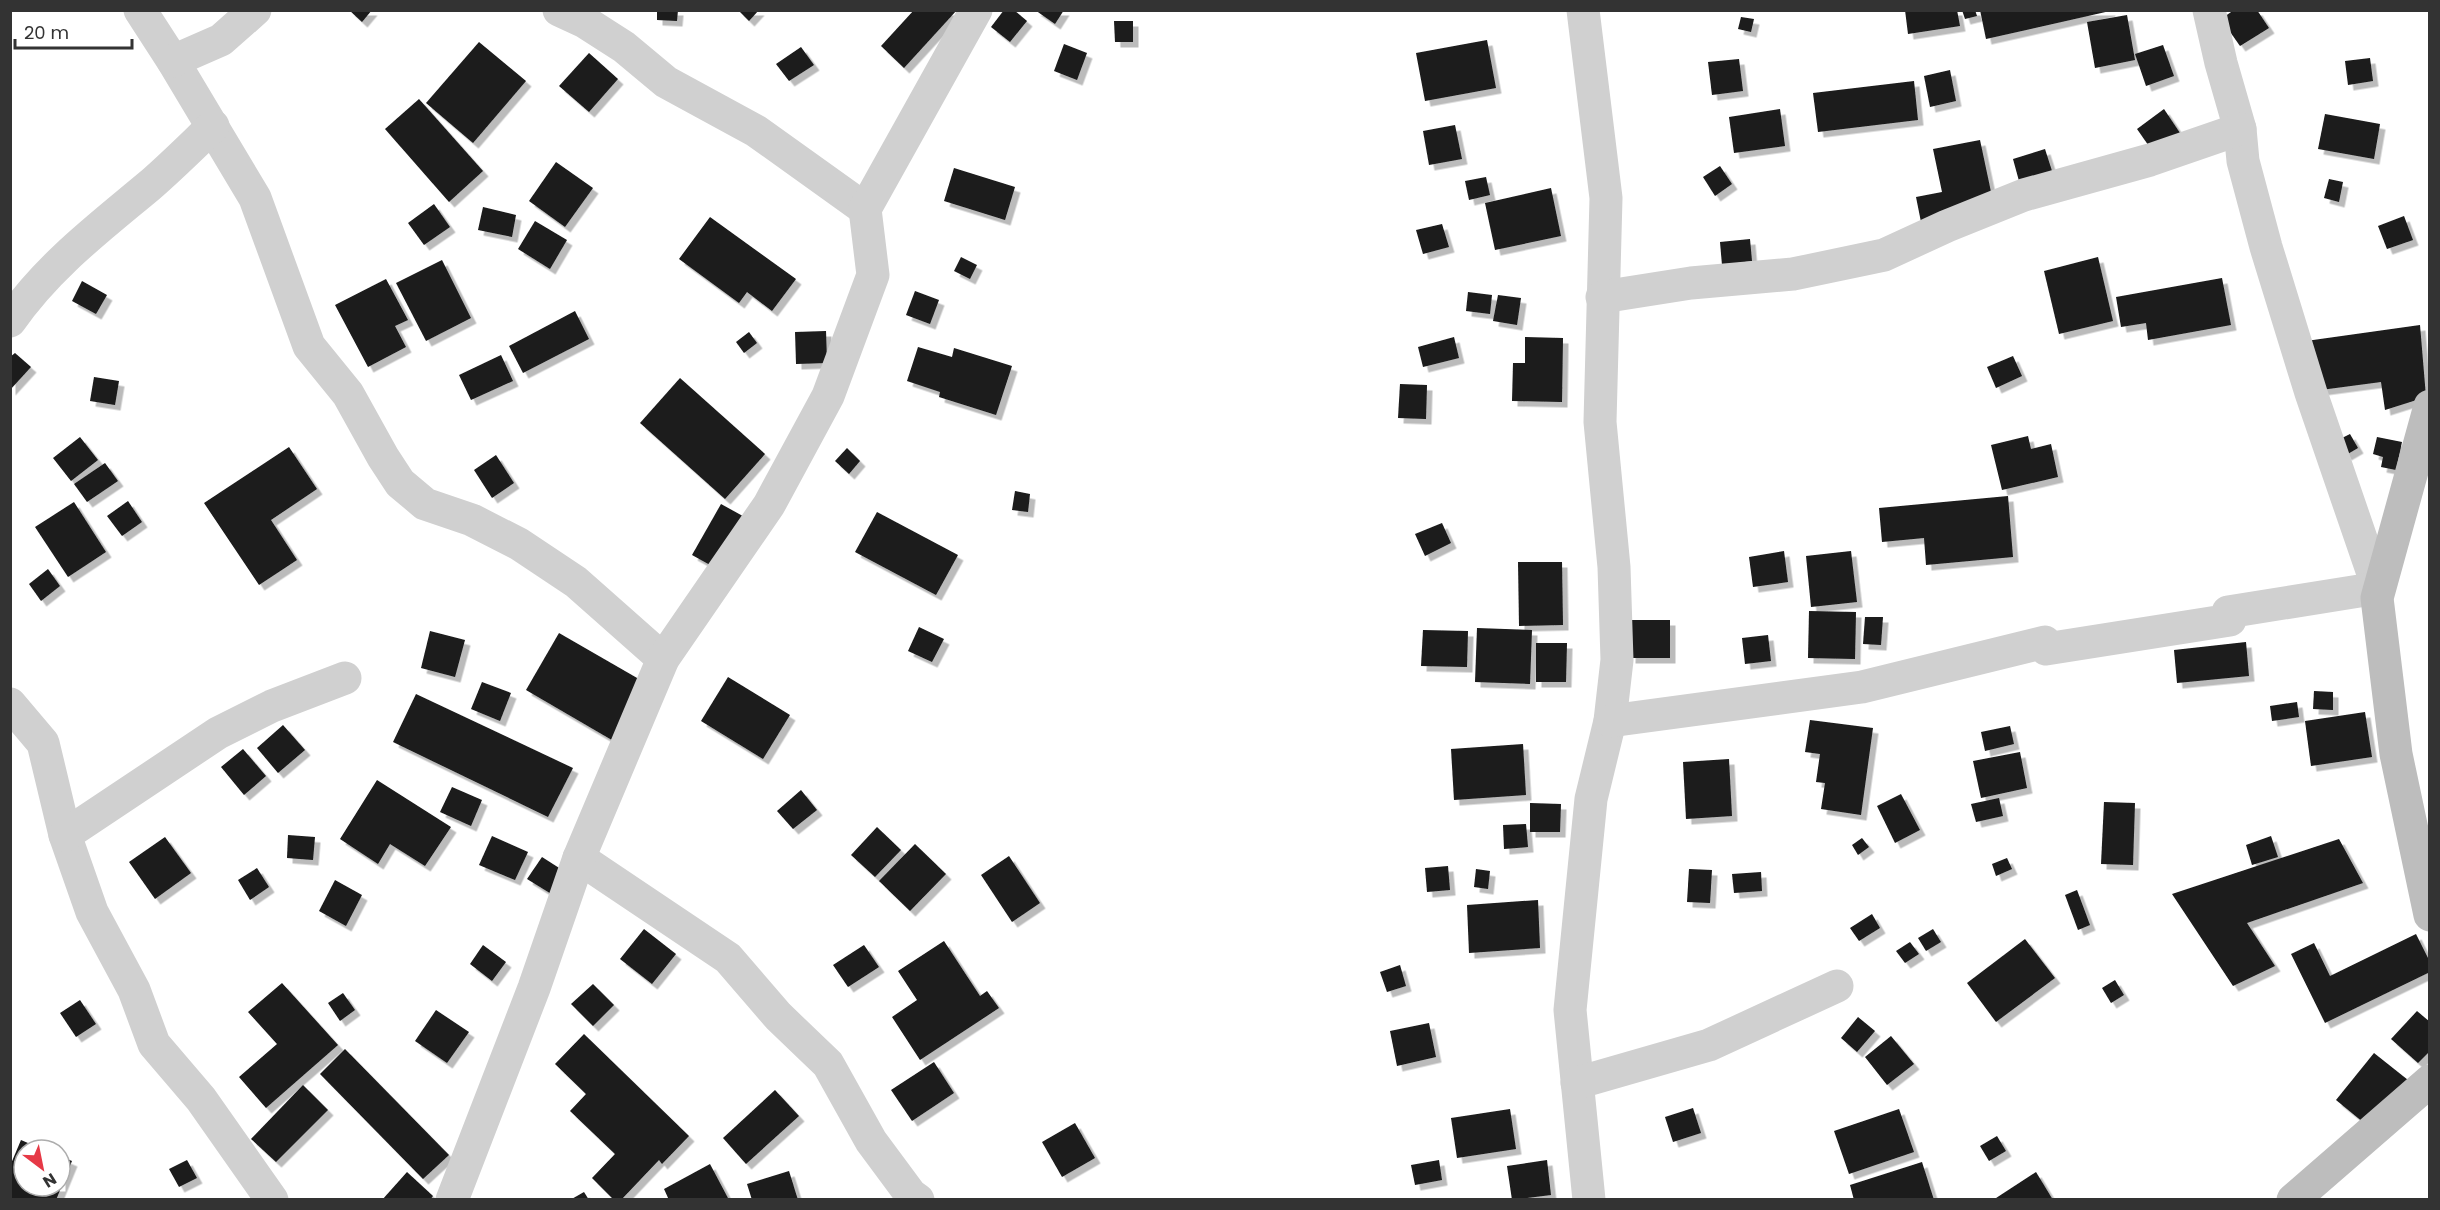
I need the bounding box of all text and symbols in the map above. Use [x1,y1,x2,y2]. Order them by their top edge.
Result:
scale bar [15,12,132,50]
text: 20 m [24,20,69,45]
north arrow [12,1138,72,1198]
text: N [38,1167,61,1193]

